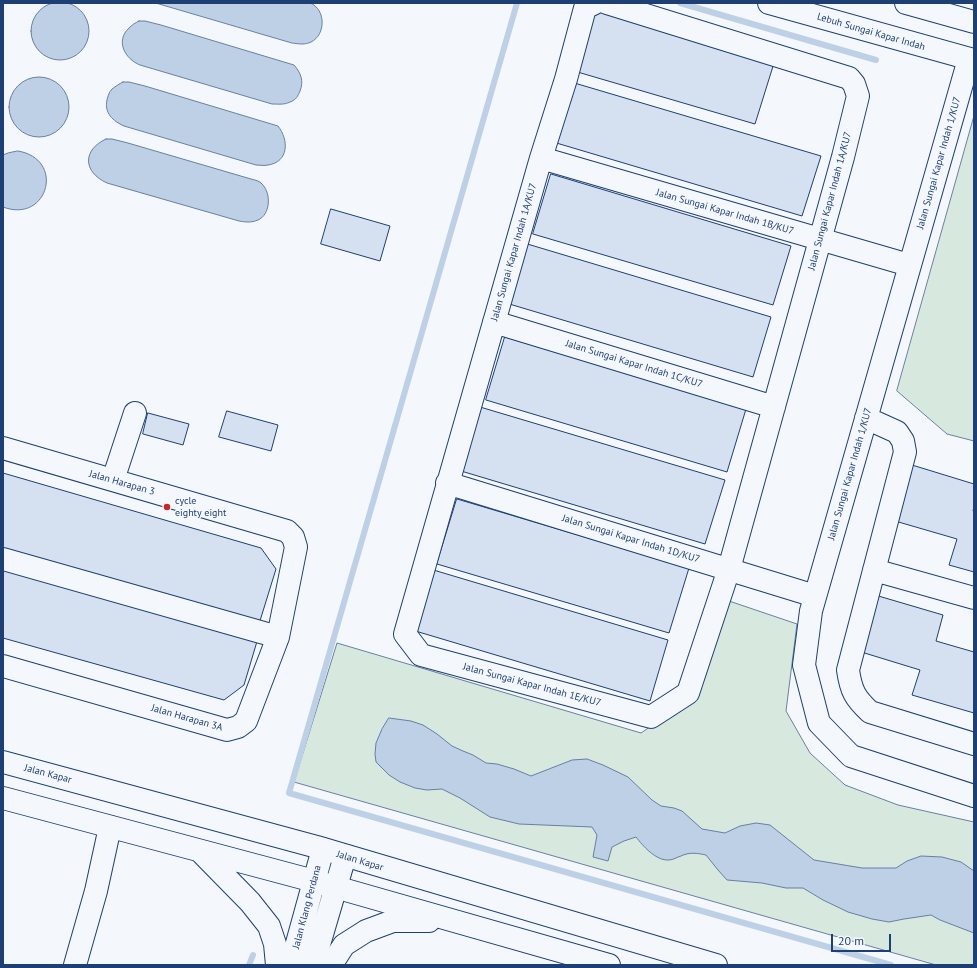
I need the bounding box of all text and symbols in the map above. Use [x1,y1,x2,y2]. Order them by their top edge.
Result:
street label: Lebuh Sungai Kapar Indah [816,11,926,53]
street label: Jalan Sungai Kapar Indah 1/KU7 [914,96,964,230]
street label: Jalan Sungai Kapar Indah 1A/KU7 [806,131,854,271]
street label: Jalan Sungai Kapar Indah 1A/KU7 [489,182,539,322]
street label: Jalan Sungai Kapar Indah 1B/KU7 [655,187,795,237]
street label: Jalan Sungai Kapar Indah 1C/KU7 [564,337,704,391]
street label: Jalan Sungai Kapar Indah 1/KU7 [825,407,875,541]
street label: Jalan Harapan 3 [88,468,156,498]
place label: cycle eighty eight [175,495,226,518]
marker: cycle eighty eight [162,502,172,512]
street label: Jalan Sungai Kapar Indah 1D/KU7 [561,512,701,566]
street label: Jalan Sungai Kapar Indah 1E/KU7 [462,661,602,709]
street label: Jalan Harapan 3A [150,702,224,734]
street label: Jalan Kapar [23,762,73,786]
street label: Jalan Kapar [335,848,385,874]
street label: Jalan Klang Perdana [290,864,324,950]
scale bar [833,926,893,952]
text: 20 m [838,933,864,948]

